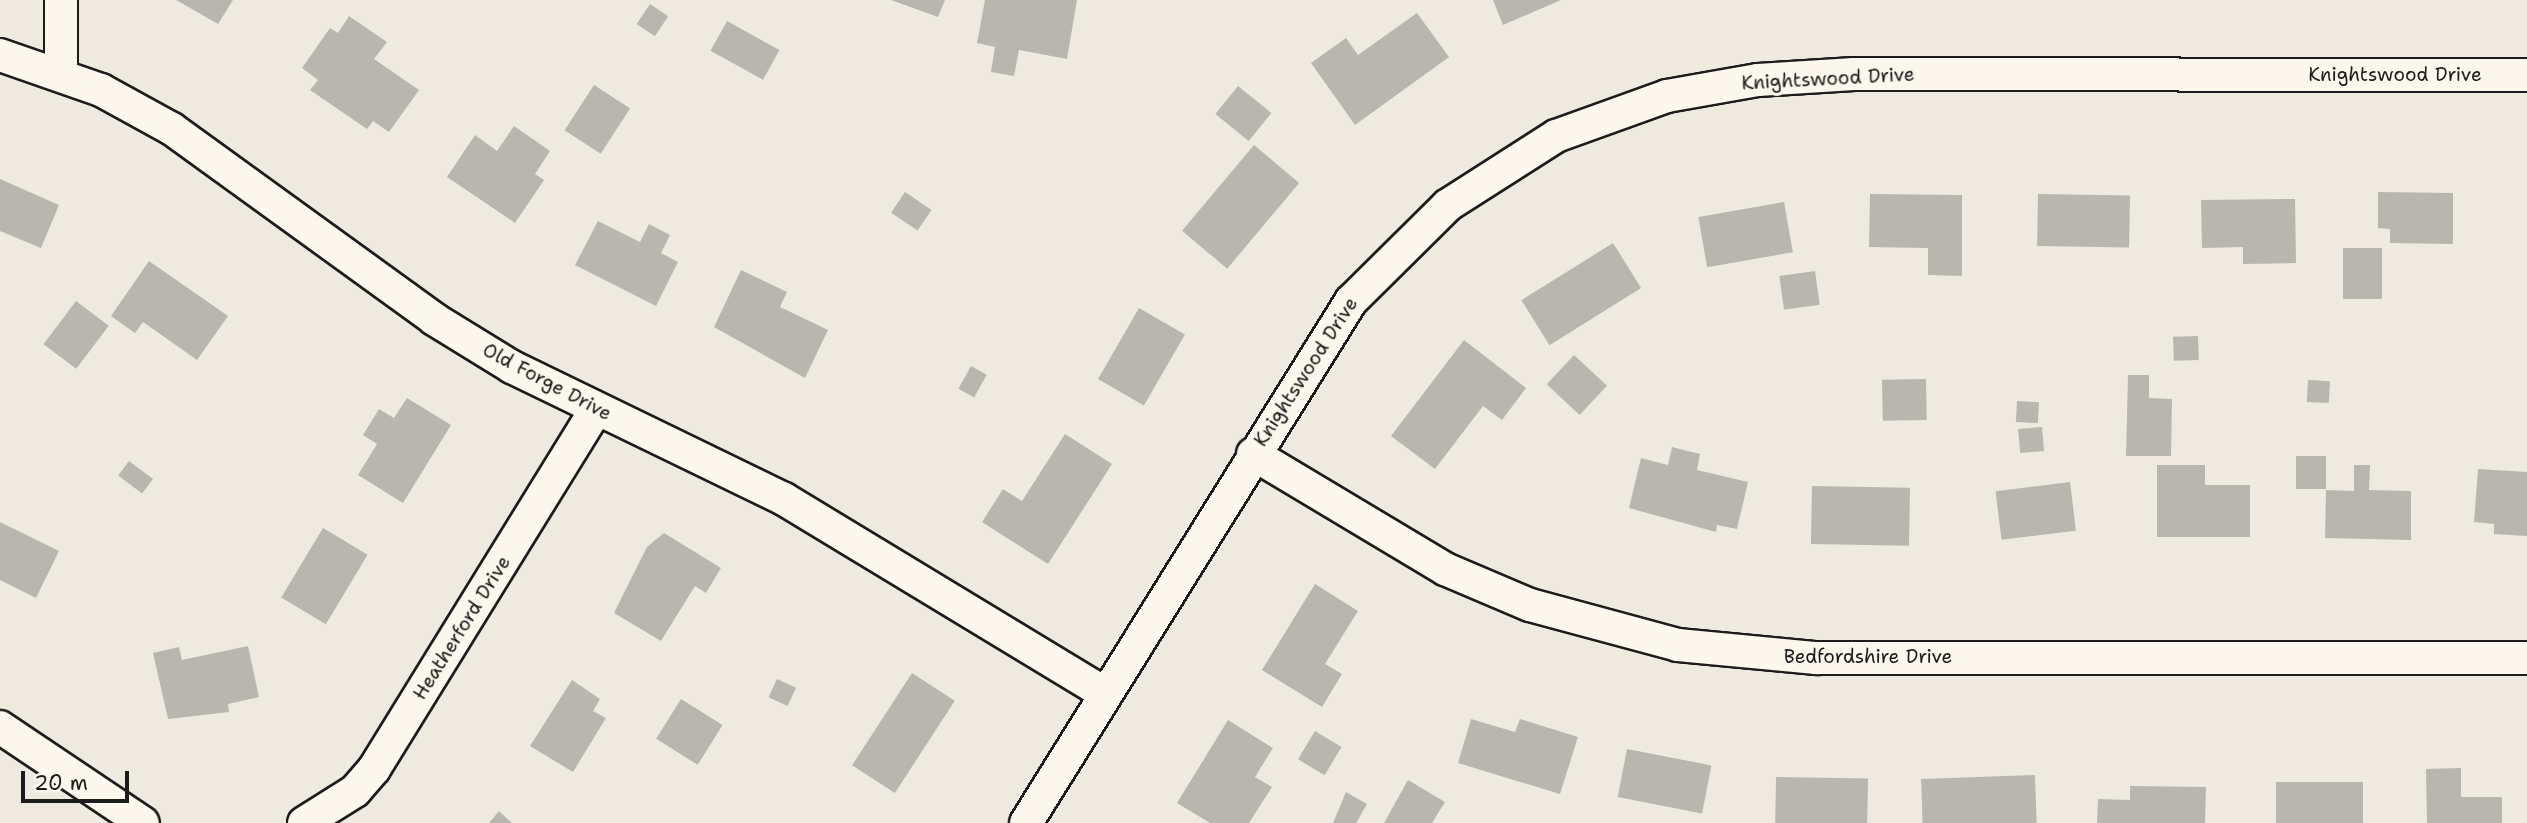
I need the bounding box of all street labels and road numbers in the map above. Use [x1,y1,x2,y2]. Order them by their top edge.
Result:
street label: Knightswood Drive [1741,63,1915,95]
street label: Knightswood Drive [2308,64,2482,86]
street label: Knightswood Drive [1249,293,1363,451]
street label: Old Forge Drive [479,338,615,426]
street label: Heatherford Drive [409,552,515,704]
street label: Bedfordshire Drive [1784,646,1952,668]

